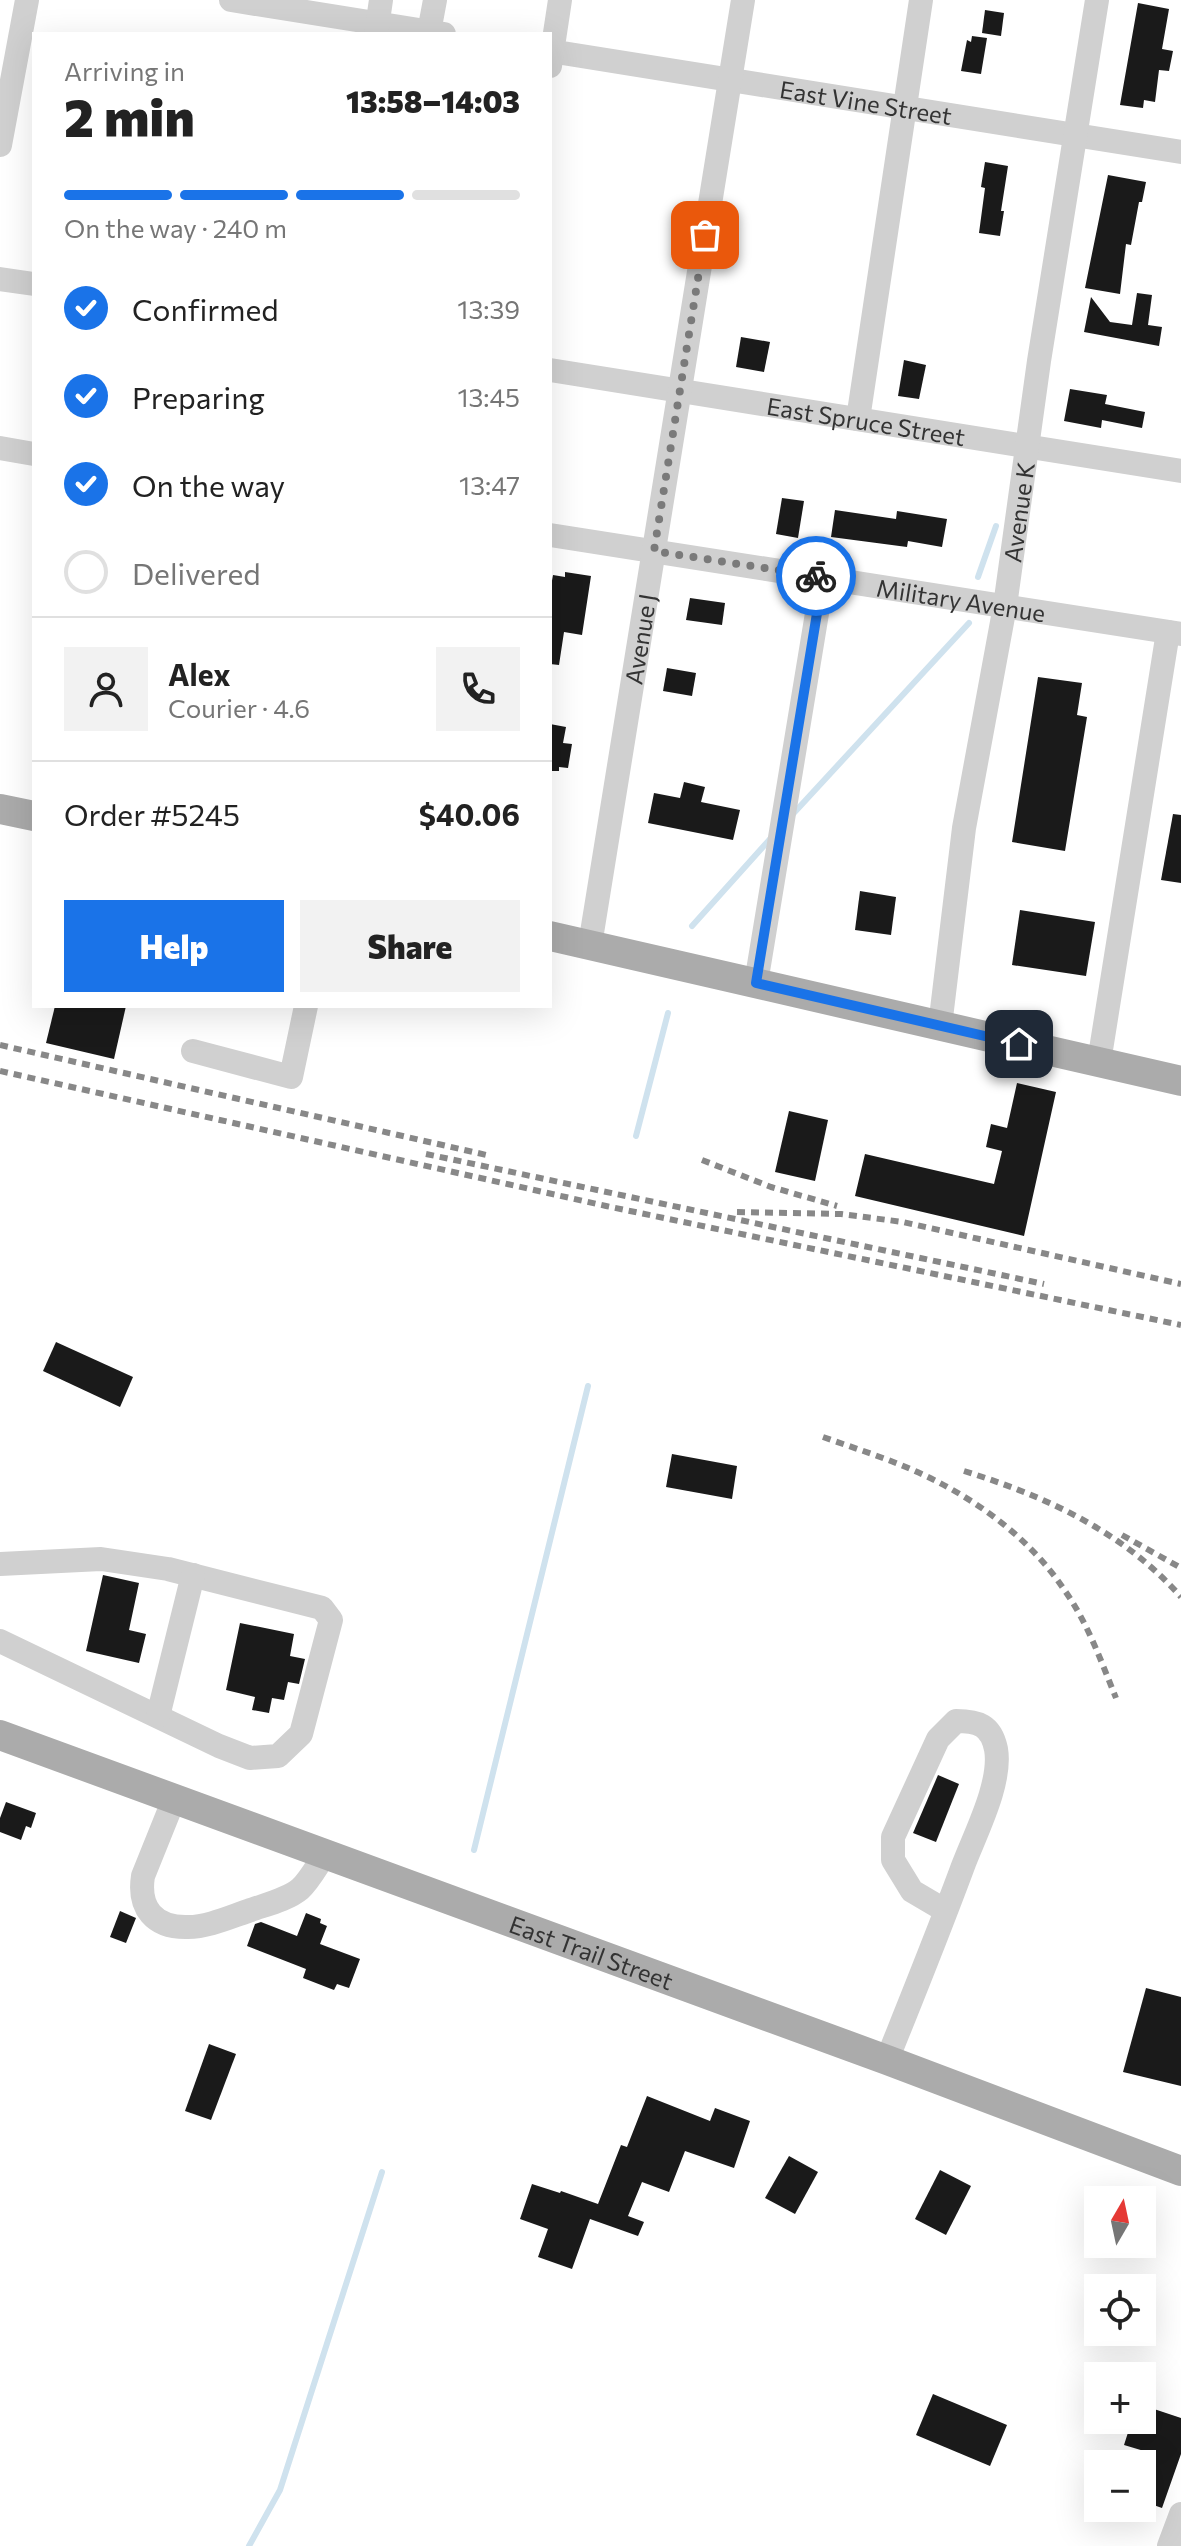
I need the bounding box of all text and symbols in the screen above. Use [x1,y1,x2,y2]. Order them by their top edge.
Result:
text: Arriving in [64,55,185,86]
street label: East Vine Street [778,74,954,130]
text: 13:58–14:03 [346,82,520,119]
text: 2 min [64,84,195,148]
pin [671,201,739,269]
text: On the way · 240 m [64,212,287,243]
icon: bag [683,213,727,257]
icon: check [64,286,108,330]
text: Confirmed [132,290,279,327]
text: 13:39 [457,293,520,324]
icon: check [64,374,108,418]
text: Preparing [132,378,265,415]
text: 13:45 [457,381,520,412]
street label: East Spruce Street [765,390,967,451]
street label: Avenue K [997,460,1039,564]
icon: check [64,462,108,506]
text: On the way [132,466,285,503]
text: 13:47 [459,469,520,500]
courier [776,536,856,616]
text: Delivered [132,554,261,591]
icon: bike [794,554,838,598]
street label: Military Avenue [874,572,1047,627]
street label: Avenue J [618,591,661,687]
button: person [64,647,148,731]
button: phone [436,647,520,731]
text: Alex [168,655,231,692]
text: Courier · 4.6 [168,692,310,723]
text: Order #5245 [64,795,240,832]
text: $40.06 [419,795,520,832]
button: Help [64,900,284,992]
button: Share [300,900,520,992]
pin [985,1010,1053,1078]
icon: home [997,1022,1041,1066]
street label: East Trail Street [506,1909,678,1995]
north arrow [1084,2186,1156,2258]
map controls [1084,2186,1156,2522]
button: locate [1084,2274,1156,2346]
button: + [1084,2362,1156,2434]
button: − [1084,2450,1156,2522]

